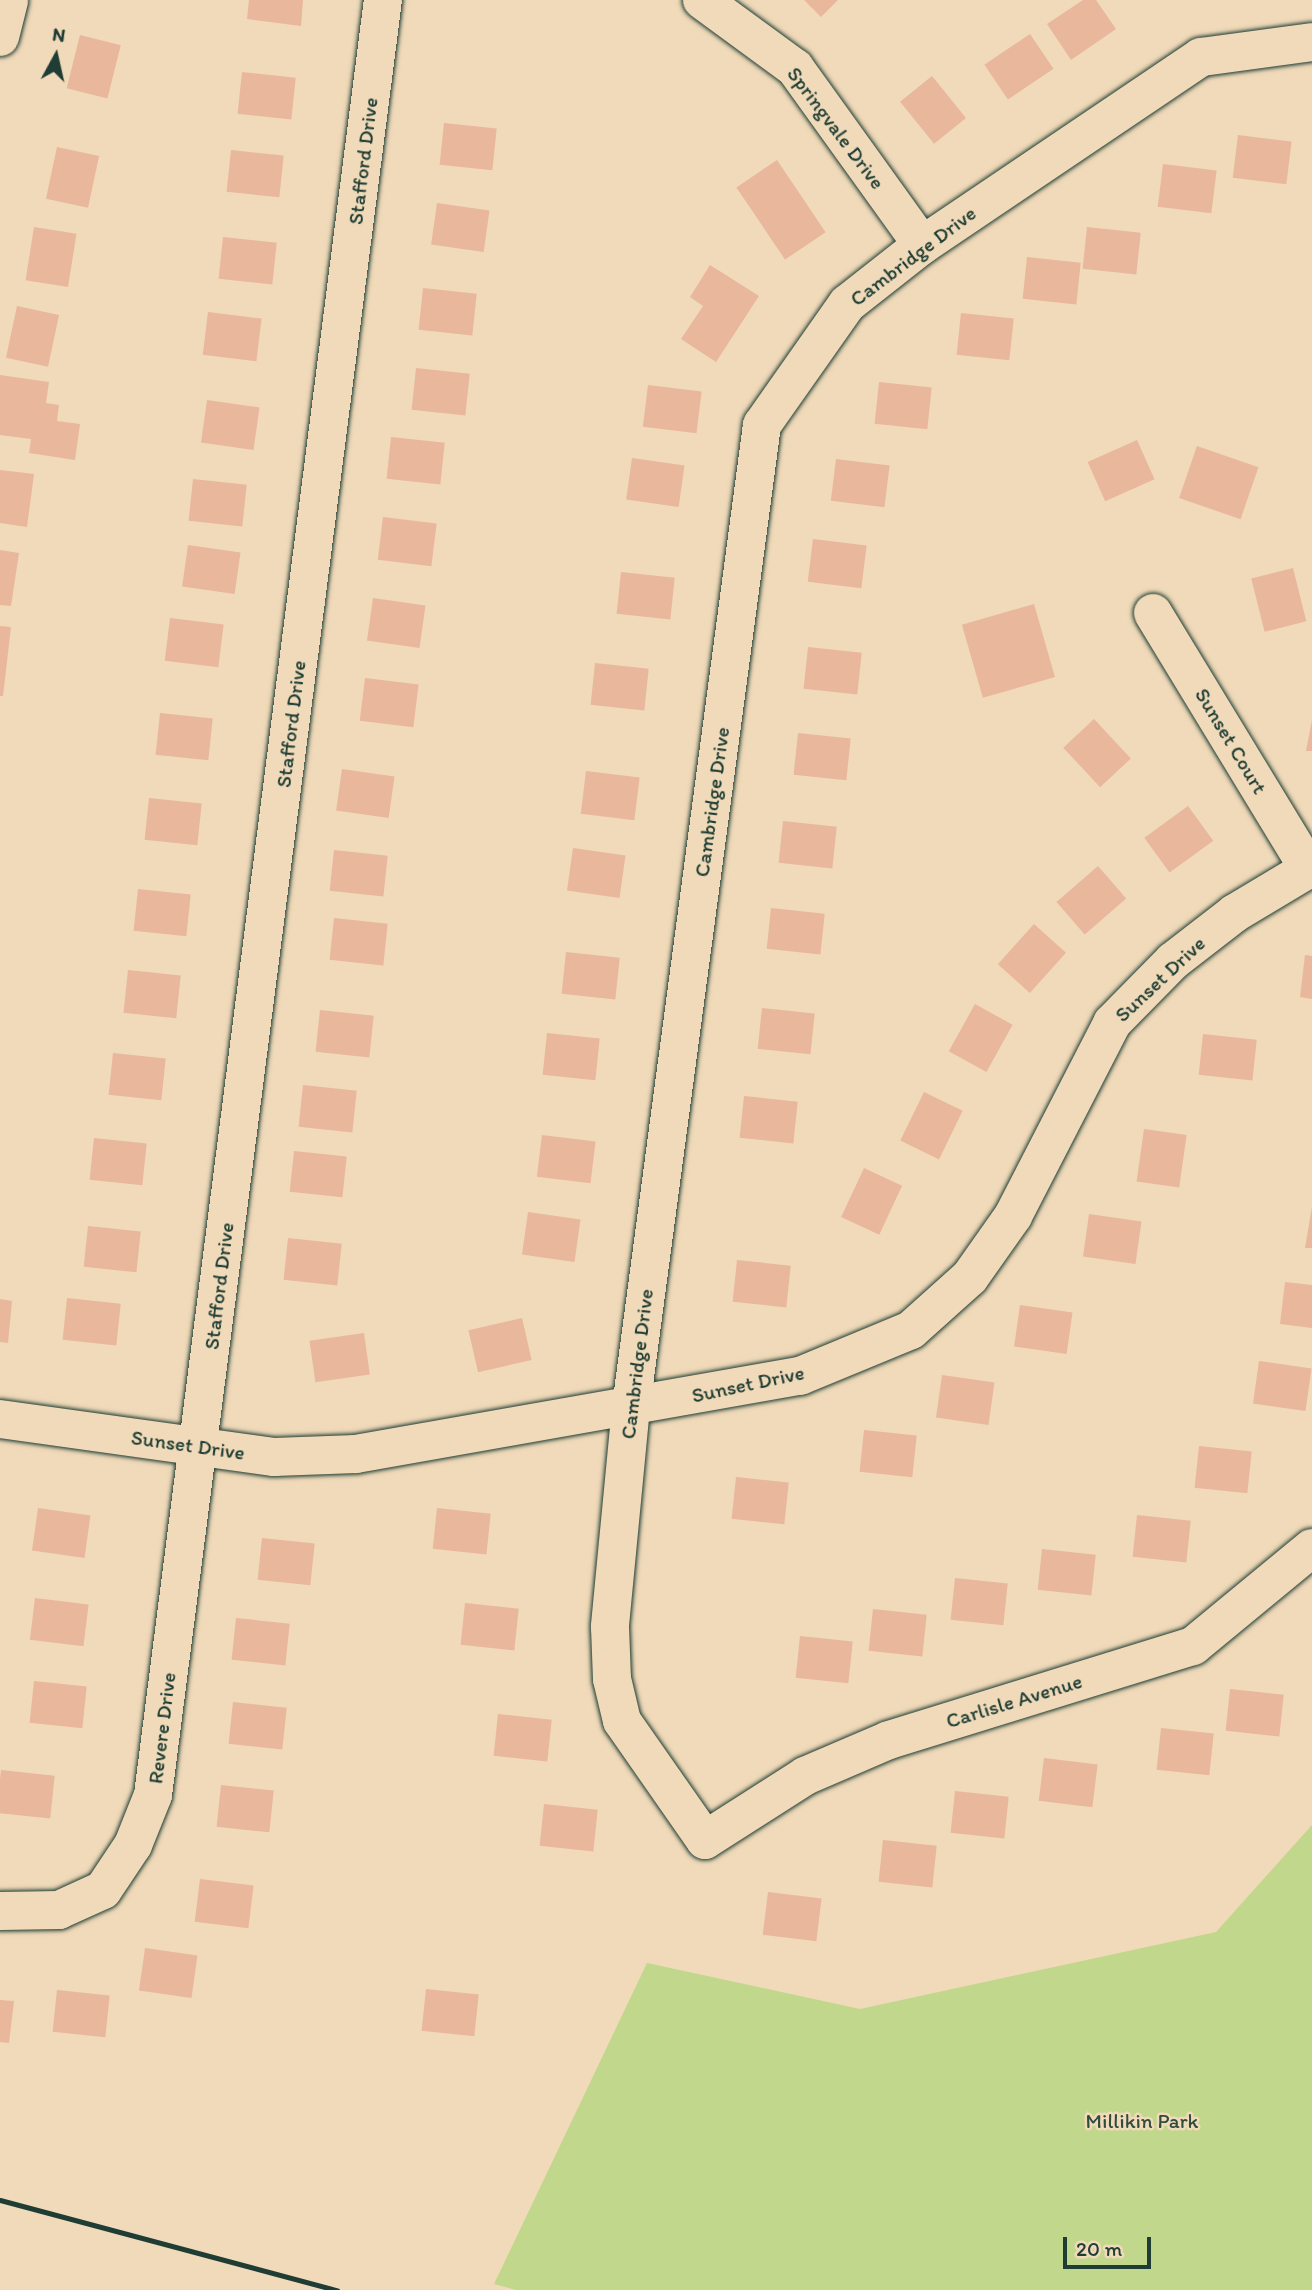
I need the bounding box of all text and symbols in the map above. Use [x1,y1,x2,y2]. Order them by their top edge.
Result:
north arrow [21,21,91,91]
text: N [51,22,67,47]
street label: Springvale Drive [782,62,890,194]
street label: Stafford Drive [343,96,383,226]
street label: Cambridge Drive [845,200,981,312]
street label: Stafford Drive [271,659,311,789]
street label: Sunset Court [1190,683,1272,799]
street label: Cambridge Drive [689,725,735,879]
street label: Sunset Drive [1110,931,1210,1027]
street label: Stafford Drive [199,1221,239,1351]
street label: Cambridge Drive [615,1287,659,1441]
street label: Sunset Drive [689,1360,807,1408]
street label: Sunset Drive [130,1425,246,1465]
street label: Carlisle Avenue [943,1668,1085,1734]
street label: Revere Drive [143,1671,181,1785]
park label: Millikin Park [1085,2108,1199,2134]
scale bar [1067,2224,1154,2268]
text: 20 m [1076,2236,1122,2261]

